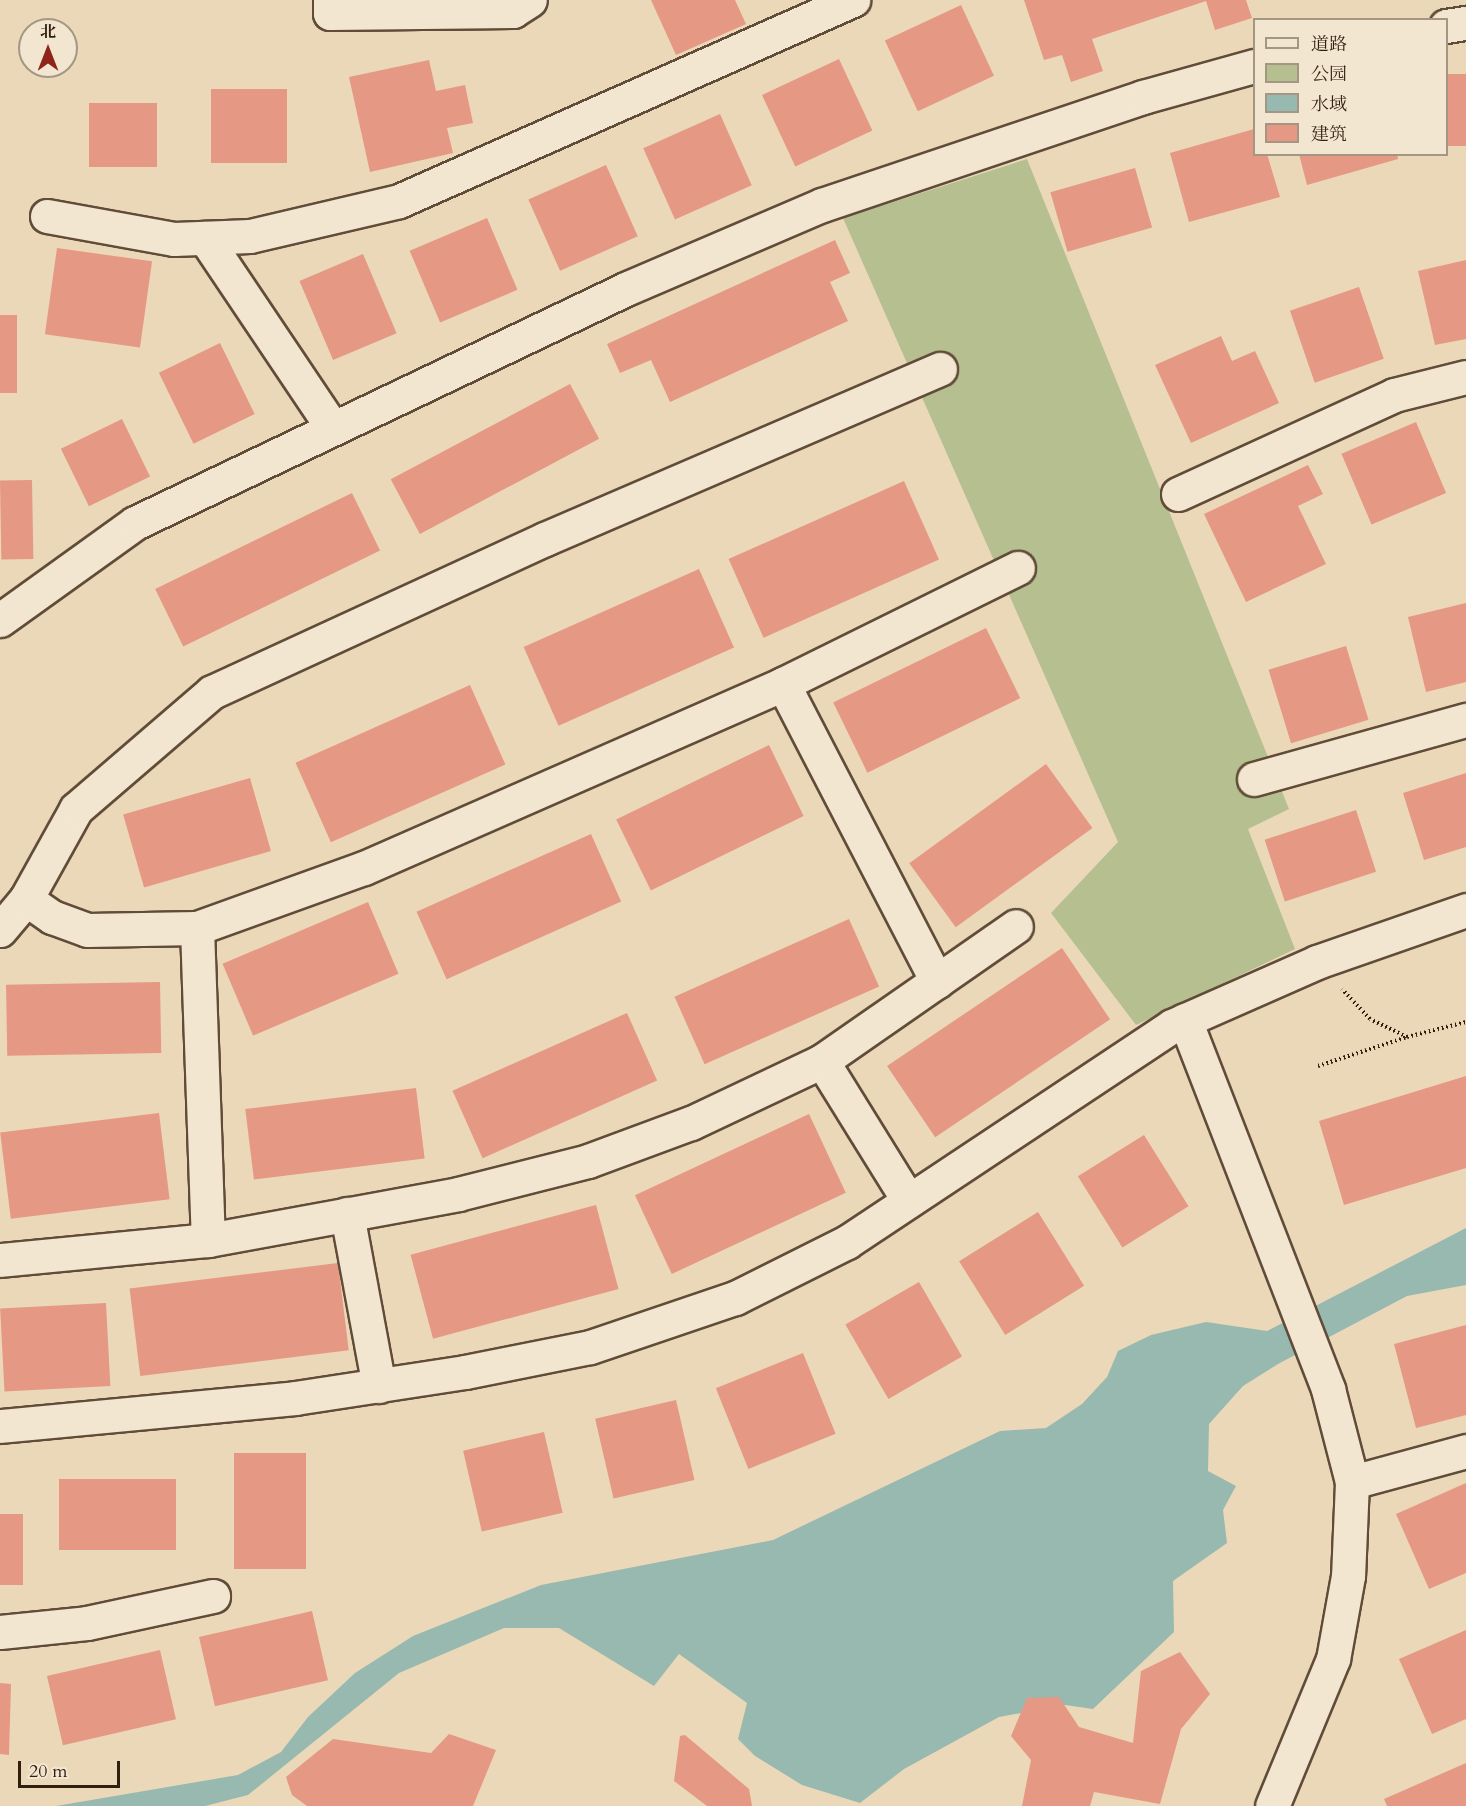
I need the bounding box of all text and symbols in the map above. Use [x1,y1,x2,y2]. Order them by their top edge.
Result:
north arrow [18,18,78,78]
legend [1253,18,1448,156]
text: 北 [40,21,56,43]
text: 道路 [1311,32,1347,57]
text: 公园 [1311,62,1347,87]
text: 水域 [1311,92,1347,117]
text: 建筑 [1311,122,1347,147]
scale bar [21,1749,123,1787]
text: 20 m [29,1759,68,1784]

